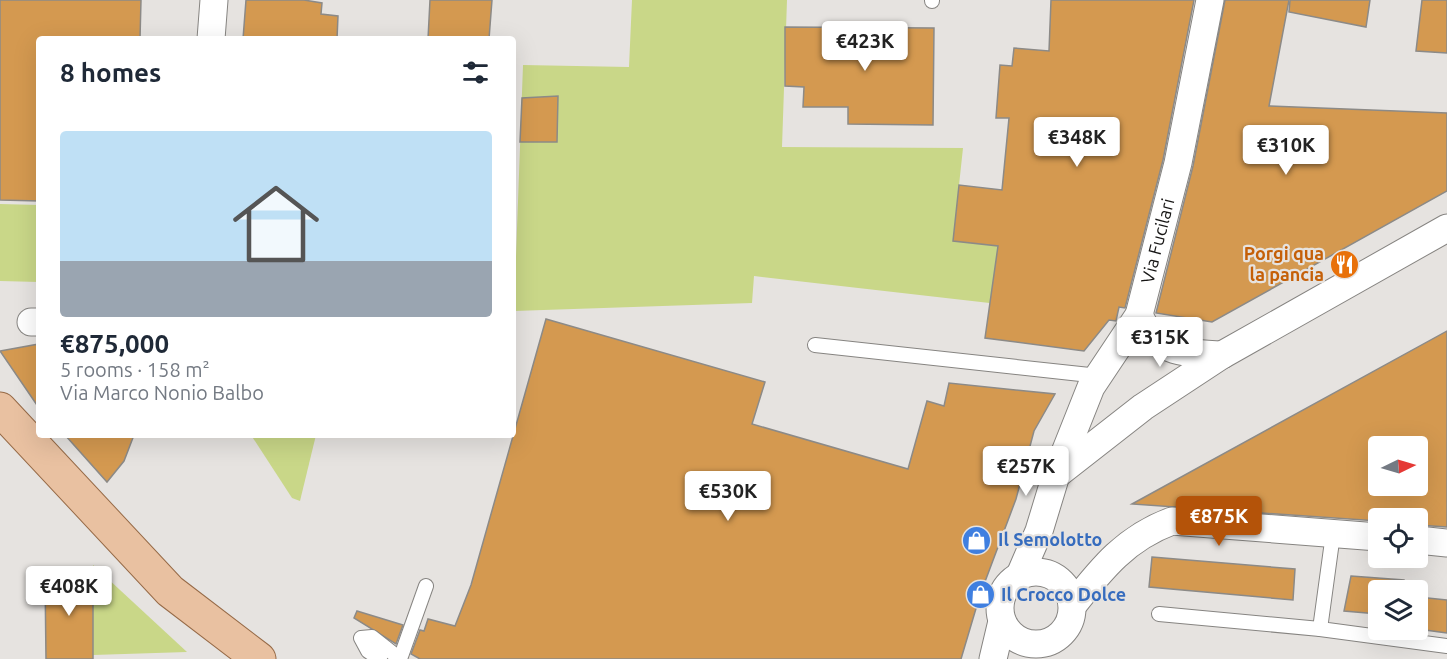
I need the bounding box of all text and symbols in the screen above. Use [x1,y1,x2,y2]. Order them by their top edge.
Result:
pin: €423K [823,21,907,72]
text: €423K [836,29,894,52]
icon: filters [459,56,492,89]
text: 8 homes [60,58,161,87]
pin: €348K [1035,117,1119,168]
text: €348K [1048,125,1106,148]
pin: €310K [1244,125,1328,176]
text: €310K [1257,133,1315,156]
icon: home [222,170,330,278]
street label: Via Fucilari [1136,196,1178,286]
place label: Porgi qua la pancia [1244,243,1324,284]
restaurant icon: Porgi qua la pancia [1329,248,1361,280]
pin: €315K [1118,317,1202,368]
text: €315K [1131,325,1189,348]
text: €875,000 [60,329,169,358]
text: 5 rooms · 158 m² [60,358,210,381]
text: Via Marco Nonio Balbo [60,381,264,404]
north arrow [1368,436,1428,496]
map controls [1368,436,1428,640]
pin: €257K [984,446,1068,497]
text: €257K [997,454,1055,477]
pin: €530K [686,471,770,522]
text: €530K [699,479,757,502]
pin: €875K [1177,496,1261,547]
text: €875K [1190,504,1248,527]
button: locate [1368,508,1428,568]
shop icon: Il Semolotto [961,524,993,556]
place label: Il Semolotto [998,529,1102,549]
pin: €408K [27,566,111,617]
text: €408K [40,574,98,597]
shop icon: Il Crocco Dolce [964,579,996,611]
button: layers [1368,580,1428,640]
place label: Il Crocco Dolce [1001,584,1126,604]

